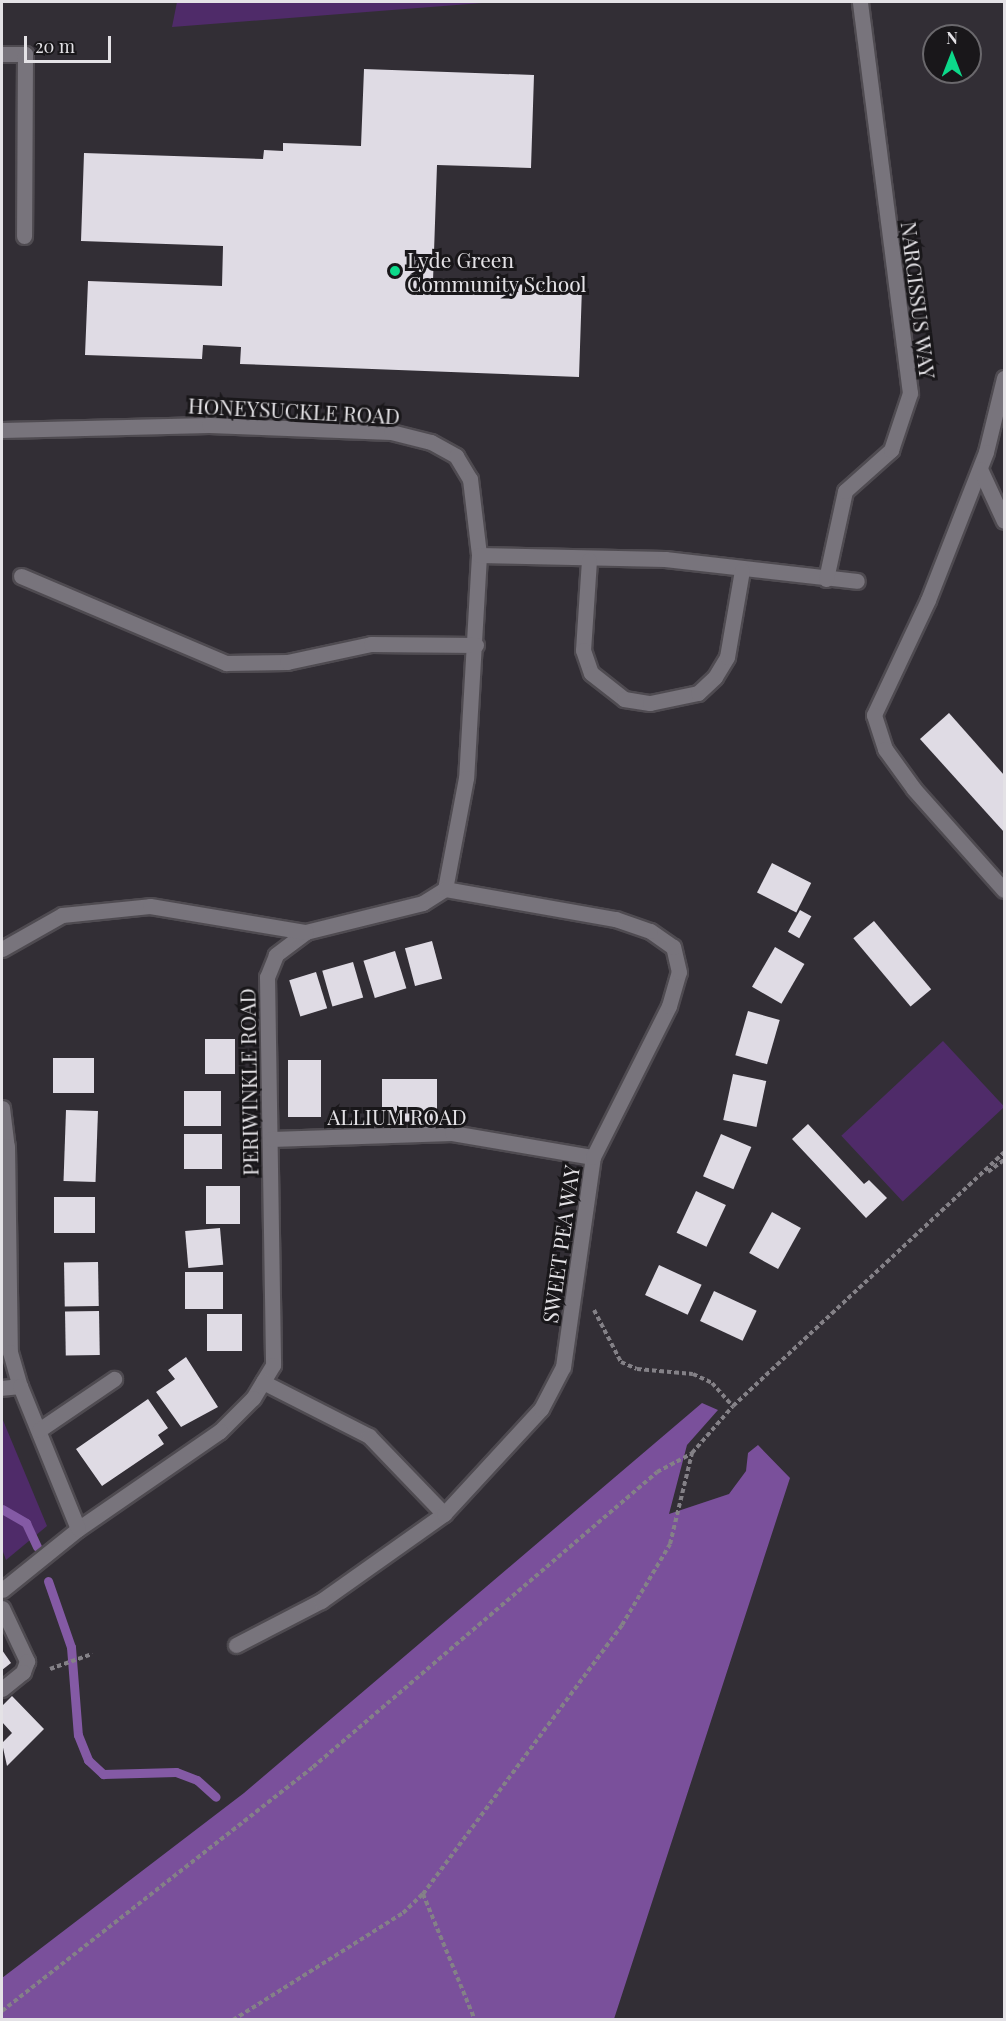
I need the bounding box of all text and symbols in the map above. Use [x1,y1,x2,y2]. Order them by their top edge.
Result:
scale bar [27,24,114,62]
north arrow [922,24,982,84]
text: N [946,27,958,48]
text: 20 m [35,34,75,58]
street label: NARCISSUS WAY [897,220,941,380]
place label: Lyde Green Community School [407,246,587,296]
marker: Lyde Green Community School [388,264,402,278]
street label: HONEYSUCKLE ROAD [187,392,401,428]
street label: PERIWINKLE ROAD [234,988,262,1176]
street label: ALLIUM ROAD [327,1103,467,1129]
street label: SWEET PEA WAY [536,1163,584,1325]

